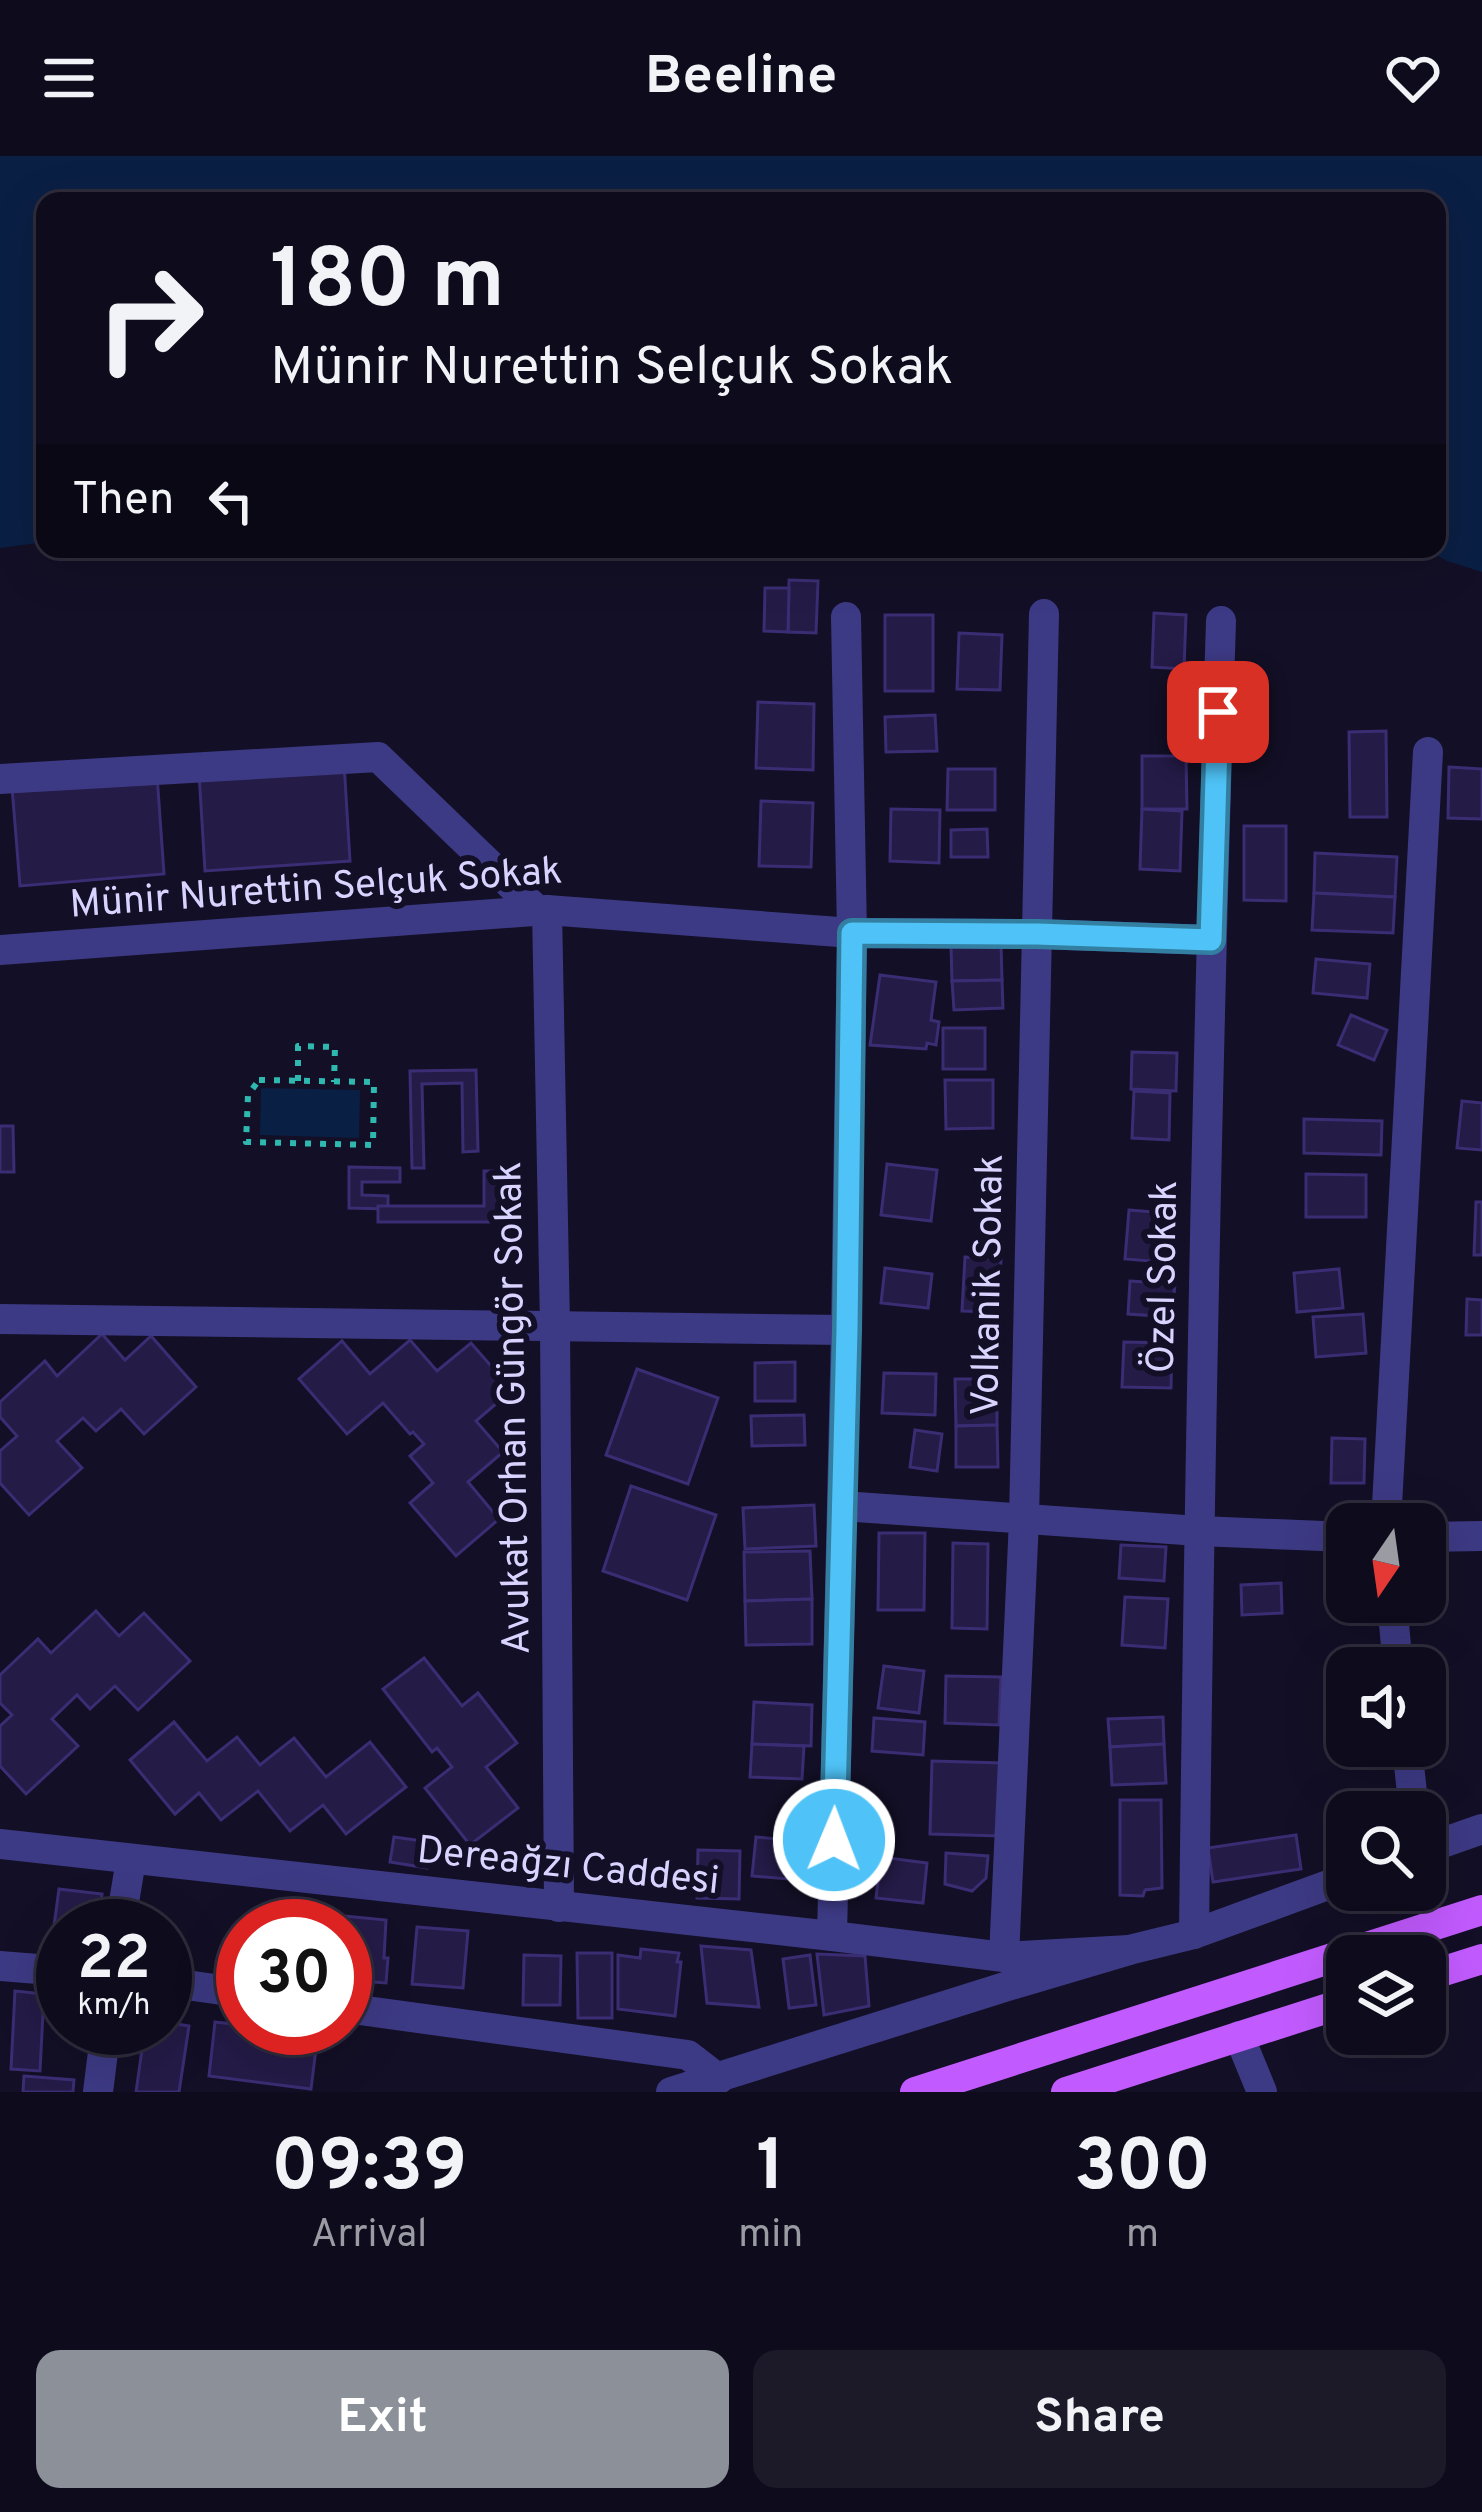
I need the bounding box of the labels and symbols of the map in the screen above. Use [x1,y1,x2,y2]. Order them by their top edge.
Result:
pin [1167,661,1269,763]
street label: Münir Nurettin Selçuk Sokak [68,848,564,932]
street label: Volkanik Sokak [963,1154,1017,1416]
street label: Avukat Orhan Güngör Sokak [486,1161,544,1655]
street label: Özel Sokak [1136,1180,1191,1374]
north arrow [1326,1503,1446,1623]
position arrow [771,1777,897,1903]
street label: Dereağzı Caddesi [414,1828,722,1908]
speed limit sign: 30 [216,1899,372,2055]

